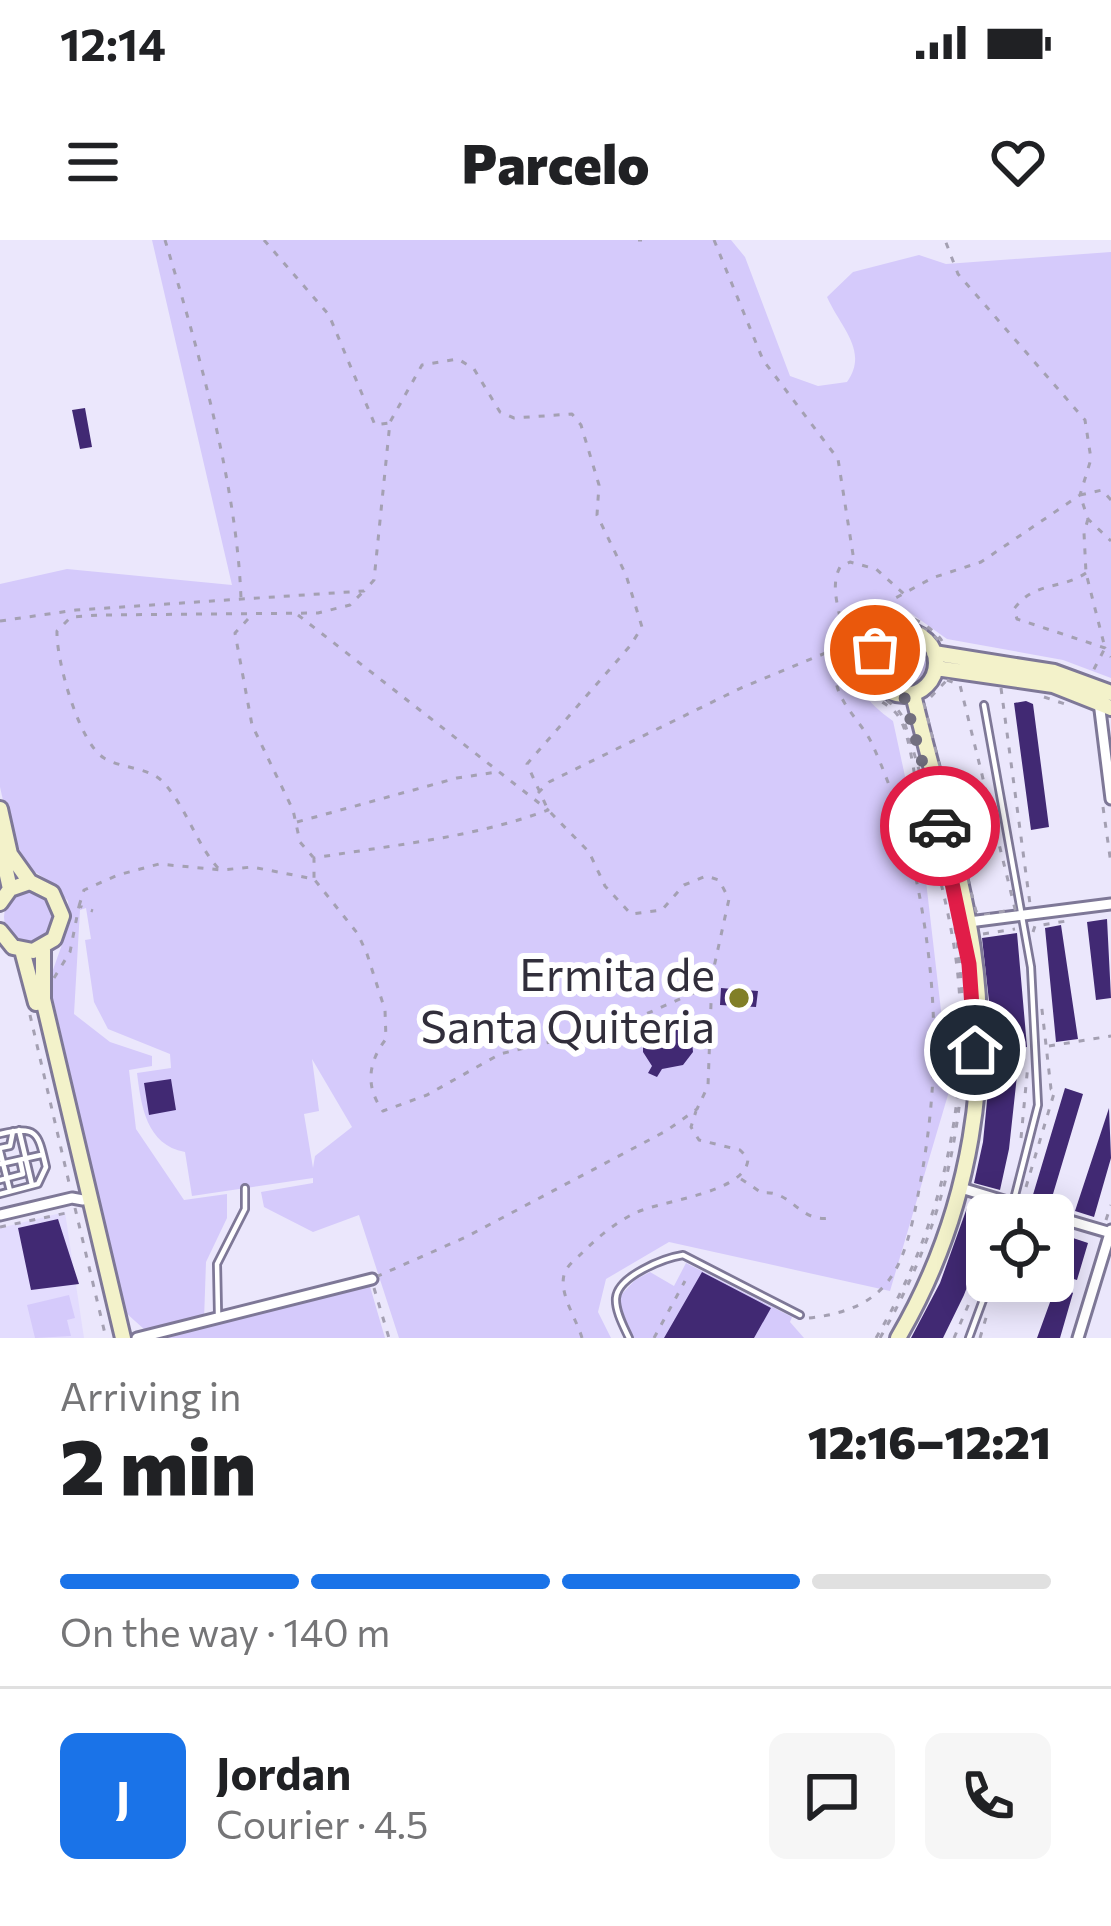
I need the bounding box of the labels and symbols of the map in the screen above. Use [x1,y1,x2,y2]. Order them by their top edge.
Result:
pin [824,599,926,701]
courier [880,766,1000,886]
place label: Ermita de Santa Quiteria [420,945,715,1052]
marker: Ermita de Santa Quiteria [726,985,752,1011]
pin [924,999,1026,1101]

